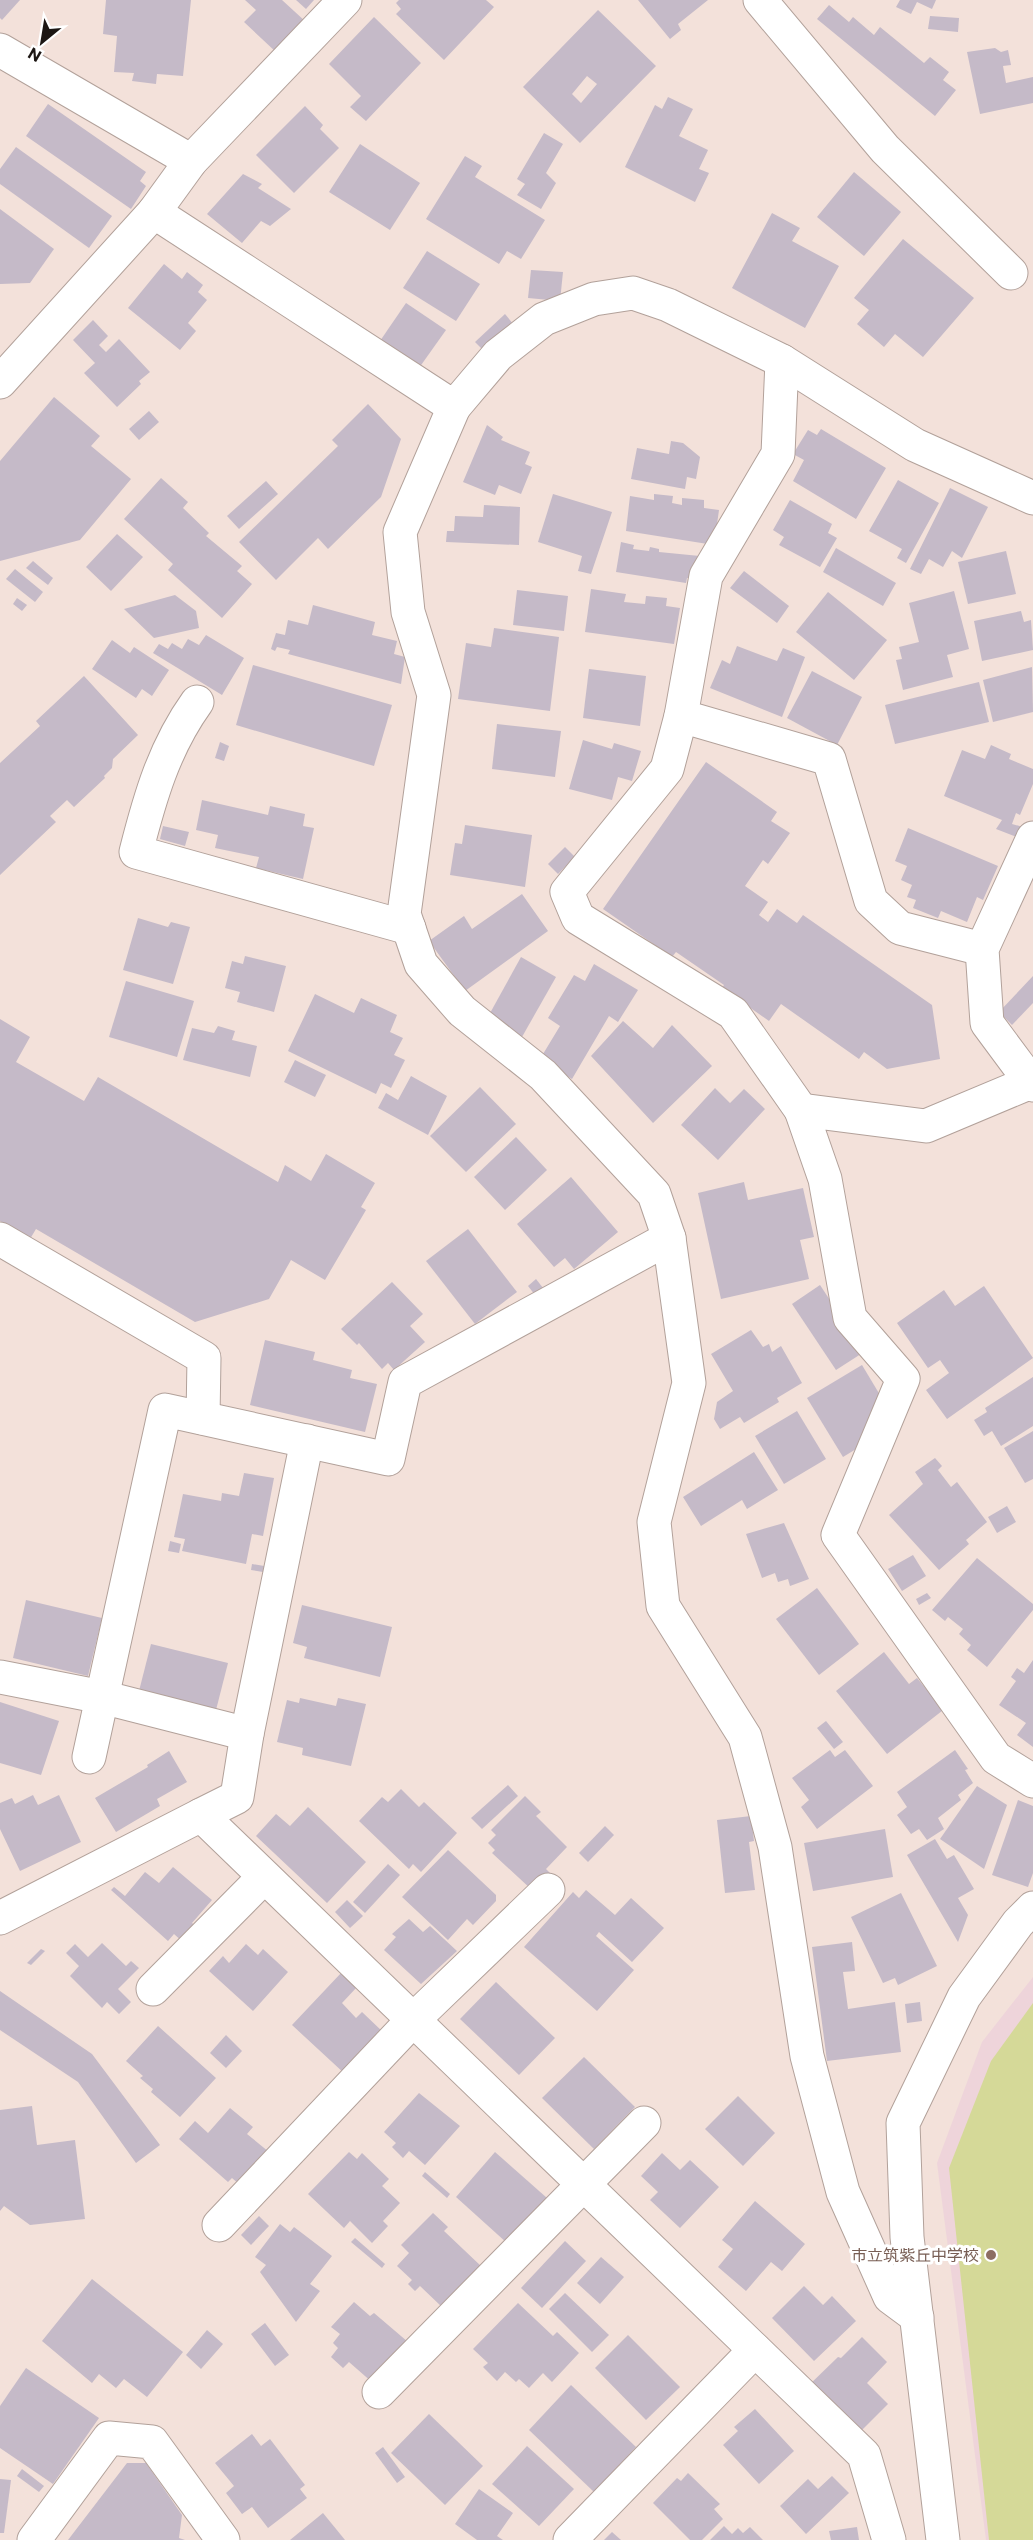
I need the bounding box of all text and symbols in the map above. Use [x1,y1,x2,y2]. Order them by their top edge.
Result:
north arrow [12,12,72,72]
text: N [24,44,44,67]
place label: 市立筑紫丘中学校 [851,2245,979,2264]
marker: 市立筑紫丘中学校 [984,2248,998,2262]

